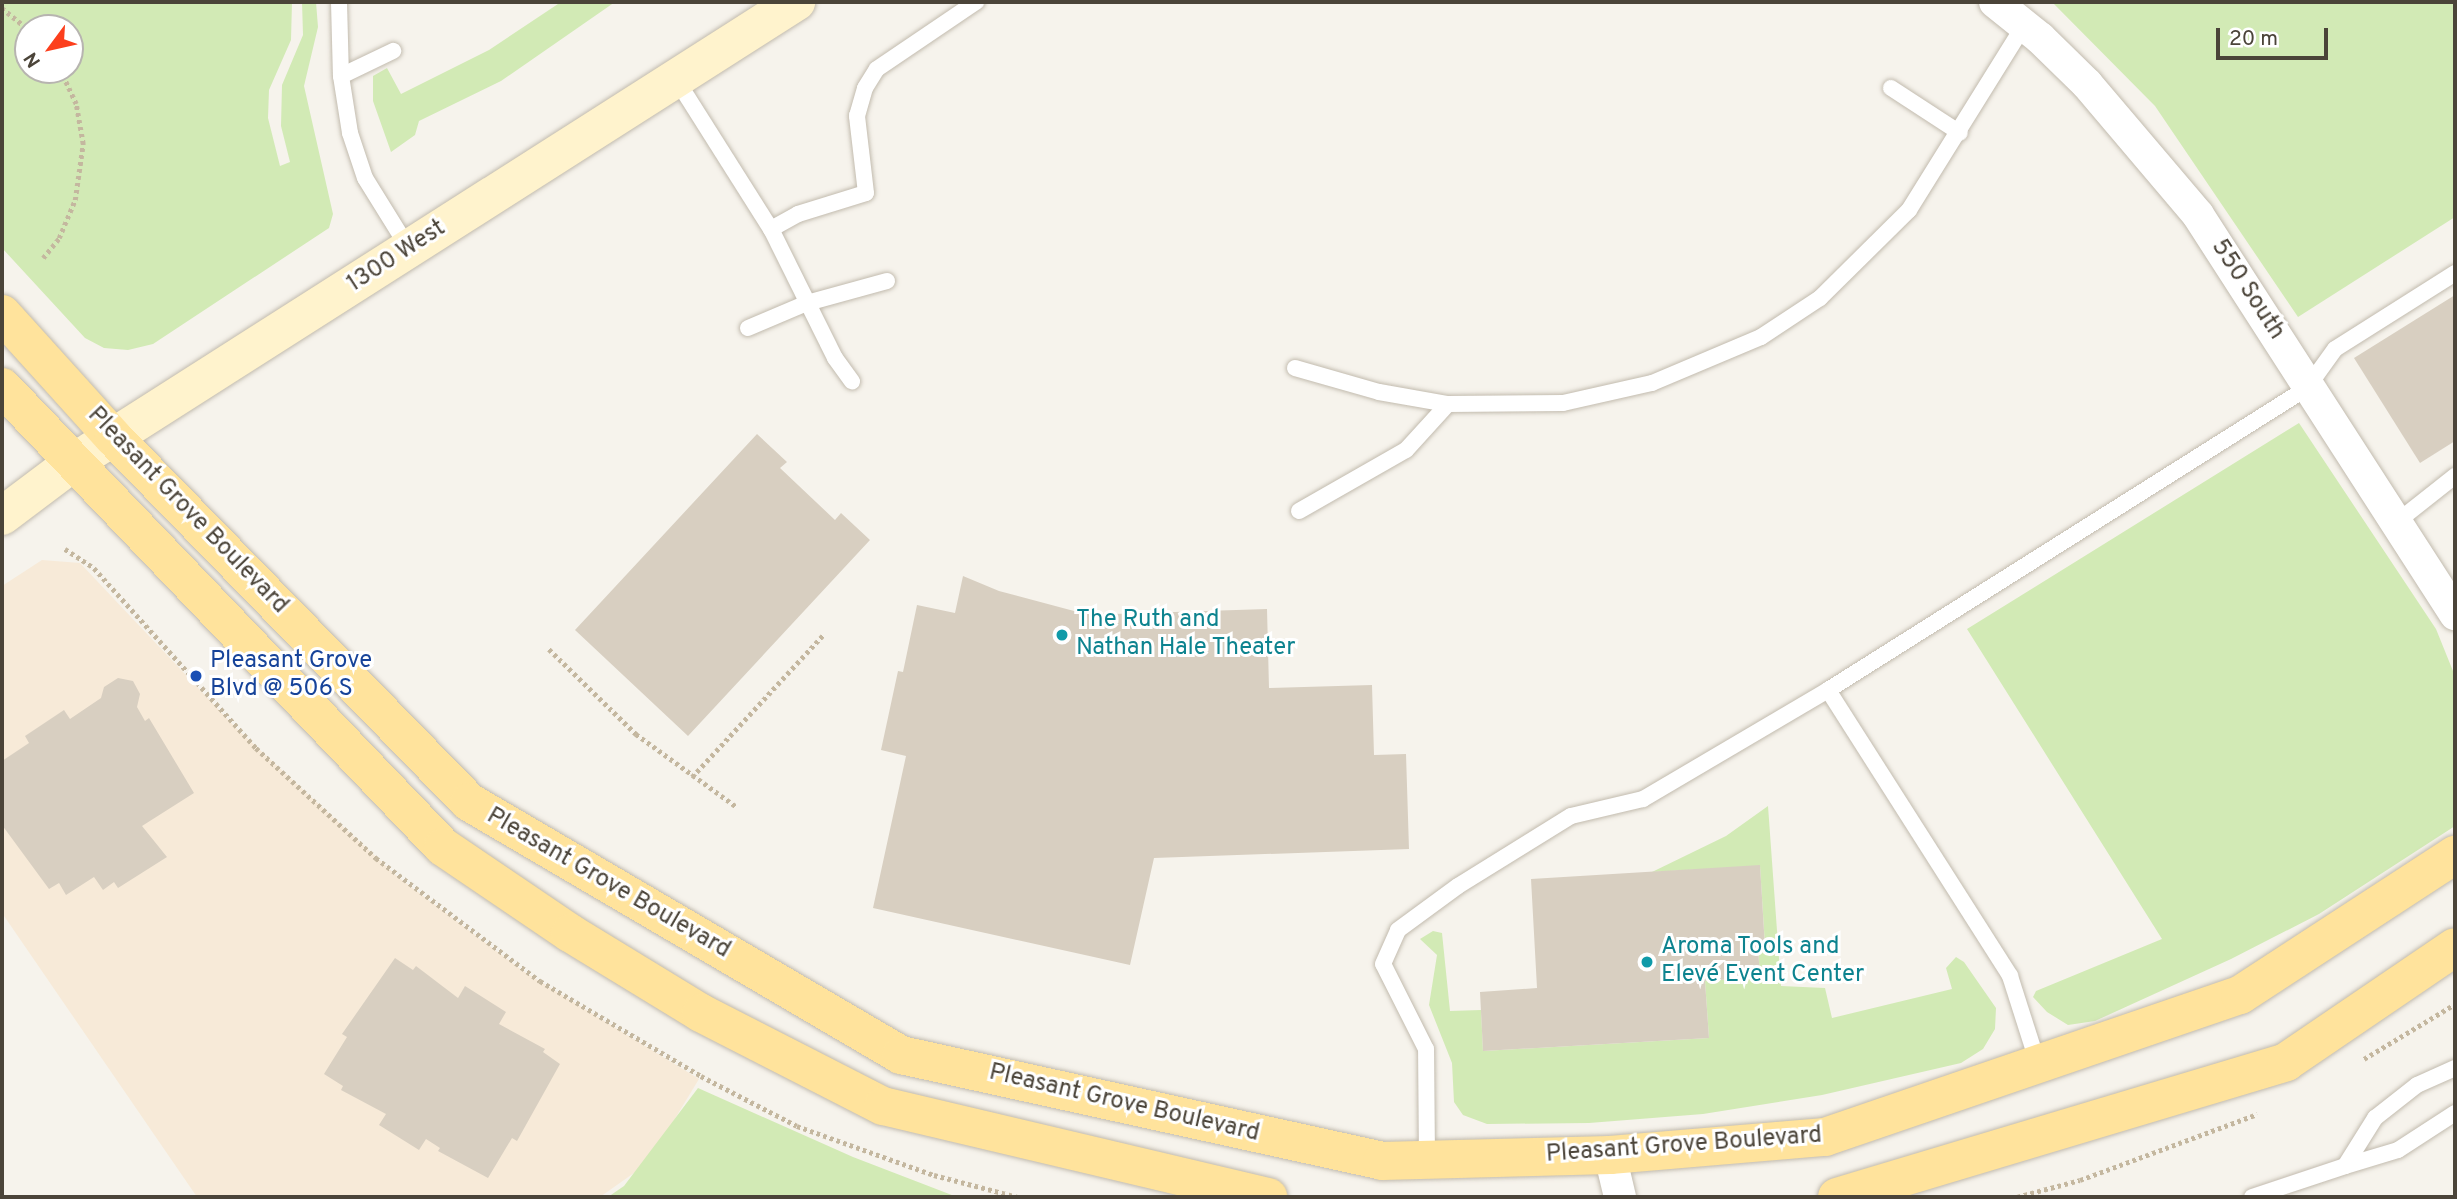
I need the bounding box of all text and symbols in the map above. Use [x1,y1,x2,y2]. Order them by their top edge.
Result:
north arrow [14,14,84,84]
scale bar [2219,14,2331,58]
text: 20 m [2229,26,2278,53]
text: N [19,47,47,72]
street label: 1300 West [342,214,452,300]
street label: 550 South [2204,234,2290,346]
street label: Pleasant Grove Boulevard [81,402,293,620]
place label: The Ruth and Nathan Hale Theater [1076,607,1297,663]
marker: The Ruth and Nathan Hale Theater [1054,627,1070,643]
place label: Pleasant Grove Blvd @ 506 S [210,648,372,704]
marker: Pleasant Grove Blvd @ 506 S [188,668,204,684]
street label: Pleasant Grove Boulevard [481,802,735,966]
place label: Aroma Tools and Elevé Event Center [1661,934,1864,990]
marker: Aroma Tools and Elevé Event Center [1639,954,1655,970]
street label: Pleasant Grove Boulevard [986,1059,1262,1149]
street label: Pleasant Grove Boulevard [1545,1122,1823,1170]

